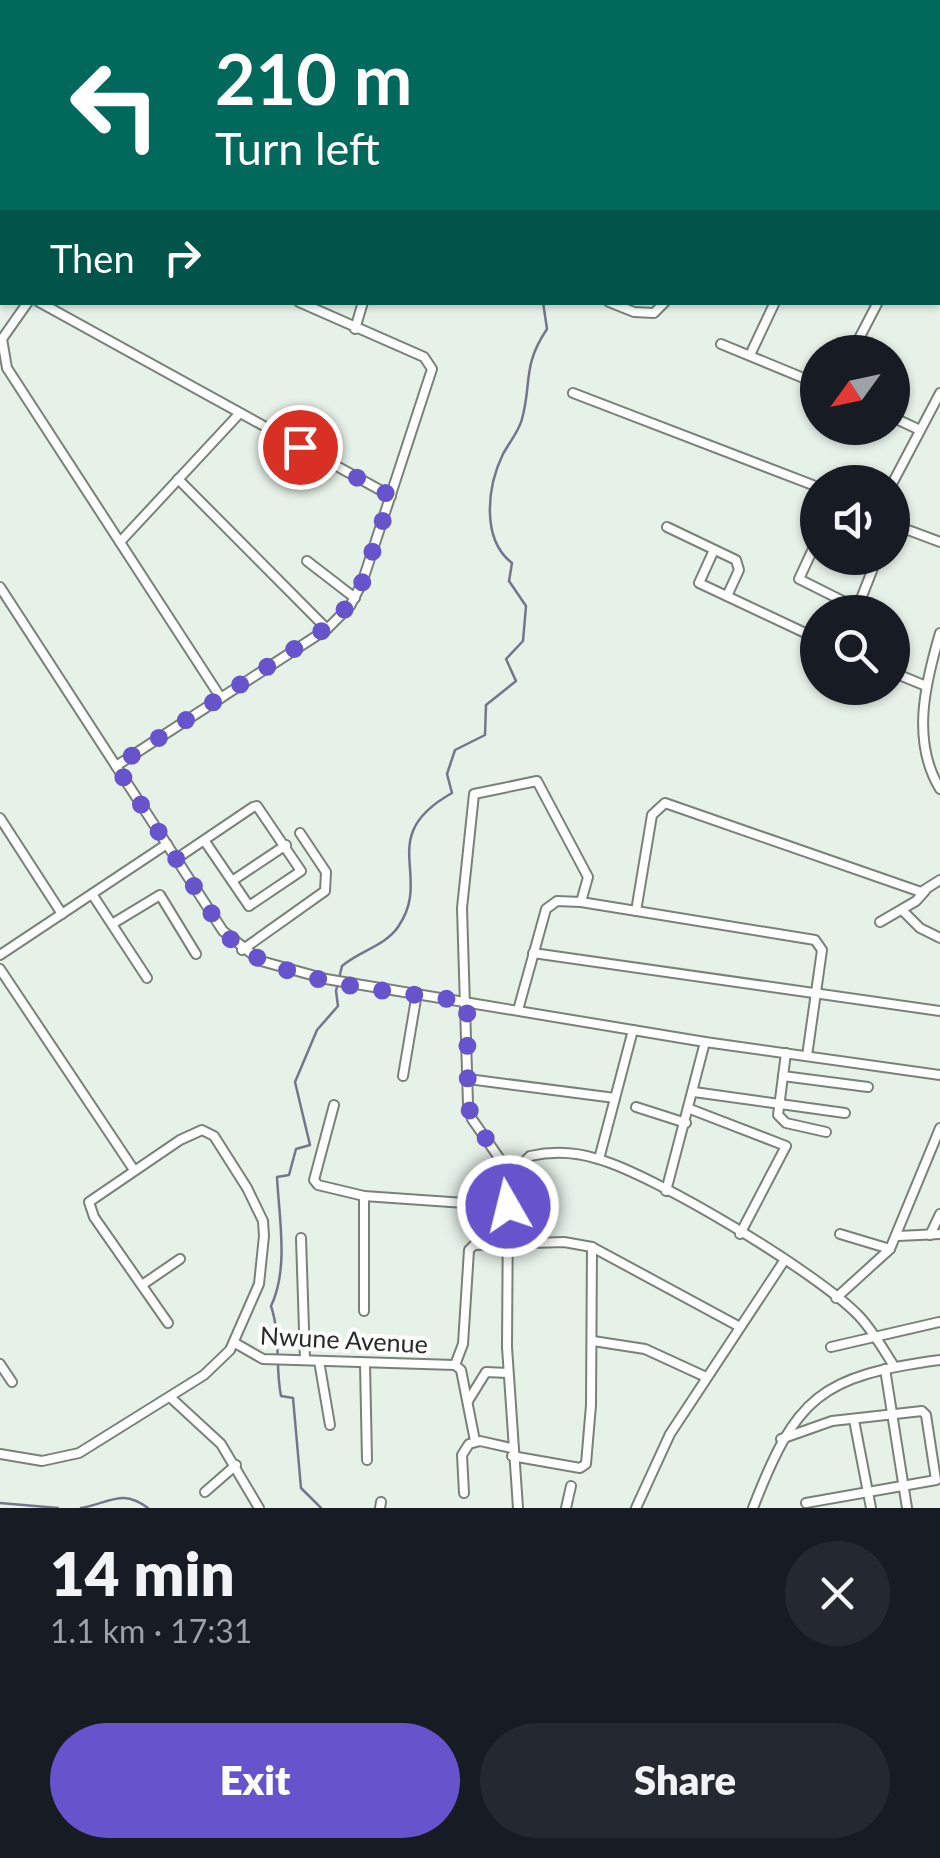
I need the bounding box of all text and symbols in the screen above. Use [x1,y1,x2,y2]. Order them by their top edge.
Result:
text: 210 m [215,36,412,120]
icon: left [50,40,180,170]
text: Turn left [215,121,380,175]
icon: right [155,230,210,285]
text: Then [50,235,135,281]
north arrow [800,335,910,445]
map controls [800,335,910,705]
pin [258,405,343,490]
icon: arrive [273,420,328,475]
button: sound [800,465,910,575]
button: search [800,595,910,705]
position arrow [456,1154,560,1258]
street label: Nwune Avenue [259,1320,429,1358]
text: 14 min [50,1537,235,1609]
button: close [785,1541,890,1646]
text: 1.1 km · 17:31 [50,1611,252,1650]
button: Exit [50,1723,460,1838]
button: Share [480,1723,890,1838]

